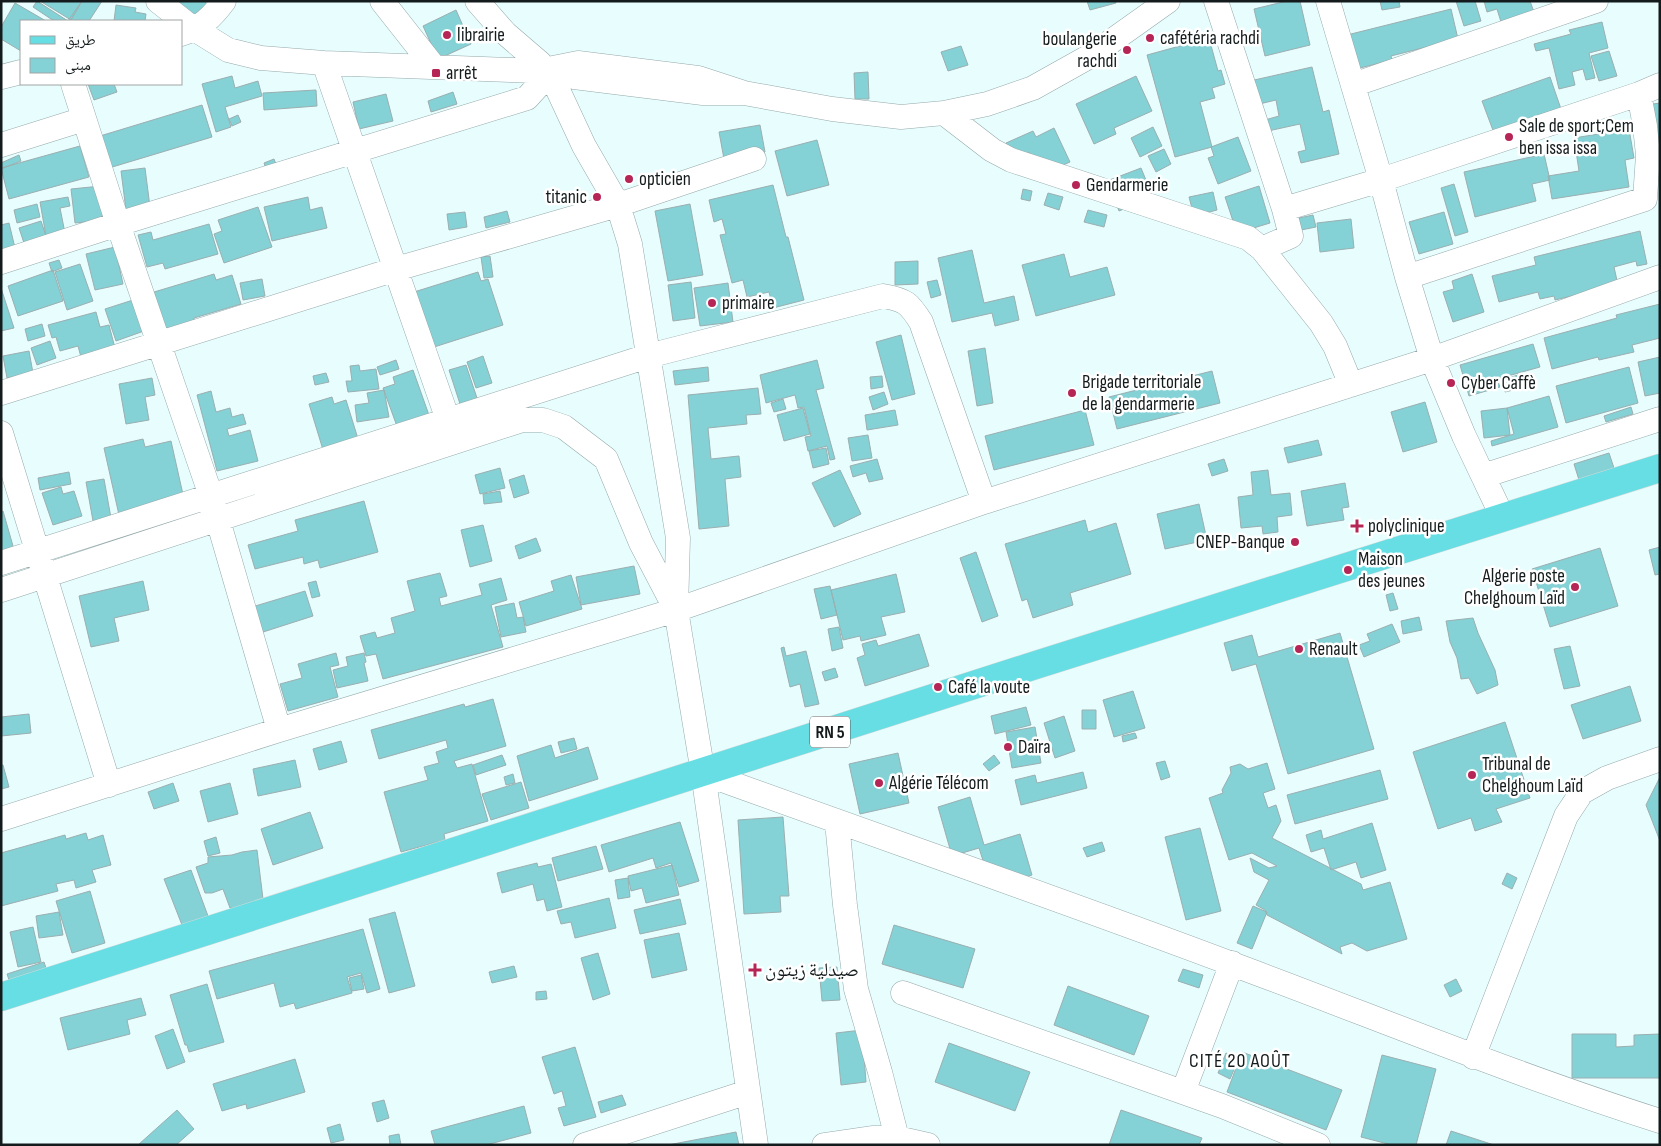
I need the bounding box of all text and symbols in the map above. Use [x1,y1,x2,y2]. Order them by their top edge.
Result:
legend [20,20,182,85]
place label: librairie [457,24,505,47]
place label: cafétéria rachdi [1160,27,1260,50]
place label: boulangerie rachdi [1043,28,1117,73]
marker: librairie [441,29,453,41]
text: طريق [65,31,96,50]
marker: cafétéria rachdi [1144,32,1156,44]
marker: boulangerie rachdi [1121,44,1133,56]
text: مبنى [65,56,91,75]
place label: arrêt [446,62,477,85]
marker: arrêt [430,67,442,79]
place label: Sale de sport;Cem ben issa issa [1519,115,1634,160]
marker: Sale de sport;Cem ben issa issa [1503,131,1515,143]
place label: opticien [639,168,691,191]
marker: opticien [623,173,635,185]
place label: Gendarmerie [1086,174,1168,197]
marker: Gendarmerie [1070,179,1082,191]
place label: titanic [545,186,587,209]
marker: titanic [591,191,603,203]
place label: primaire [722,292,775,315]
marker: primaire [706,297,718,309]
place label: Brigade territoriale de la gendarmerie [1082,371,1201,416]
place label: Cyber Caffè [1461,372,1536,395]
marker: Cyber Caffè [1445,377,1457,389]
marker: Brigade territoriale de la gendarmerie [1066,387,1078,399]
place label: polyclinique [1368,515,1445,538]
marker: polyclinique [1350,519,1364,533]
place label: CNEP-Banque [1196,531,1285,554]
marker: CNEP-Banque [1289,536,1301,548]
place label: Maison des jeunes [1358,548,1425,593]
marker: Maison des jeunes [1342,564,1354,576]
place label: Algerie poste Chelghoum Laïd [1464,565,1565,610]
marker: Algerie poste Chelghoum Laïd [1569,581,1581,593]
place label: Renault [1309,638,1358,661]
marker: Renault [1293,643,1305,655]
place label: Café la voute [948,676,1030,699]
marker: Café la voute [932,681,944,693]
road number: RN 5 [810,716,850,748]
place label: Daïra [1018,736,1051,759]
marker: Daïra [1002,741,1014,753]
place label: Tribunal de Chelghoum Laïd [1482,753,1583,798]
marker: Tribunal de Chelghoum Laïd [1466,769,1478,781]
place label: Algérie Télécom [888,772,989,795]
marker: Algérie Télécom [873,777,885,789]
place label: صيدلية زيتون [765,959,859,982]
marker: صيدلية زيتون [749,964,761,976]
district label: CITÉ 20 AOÛT [1189,1049,1291,1073]

